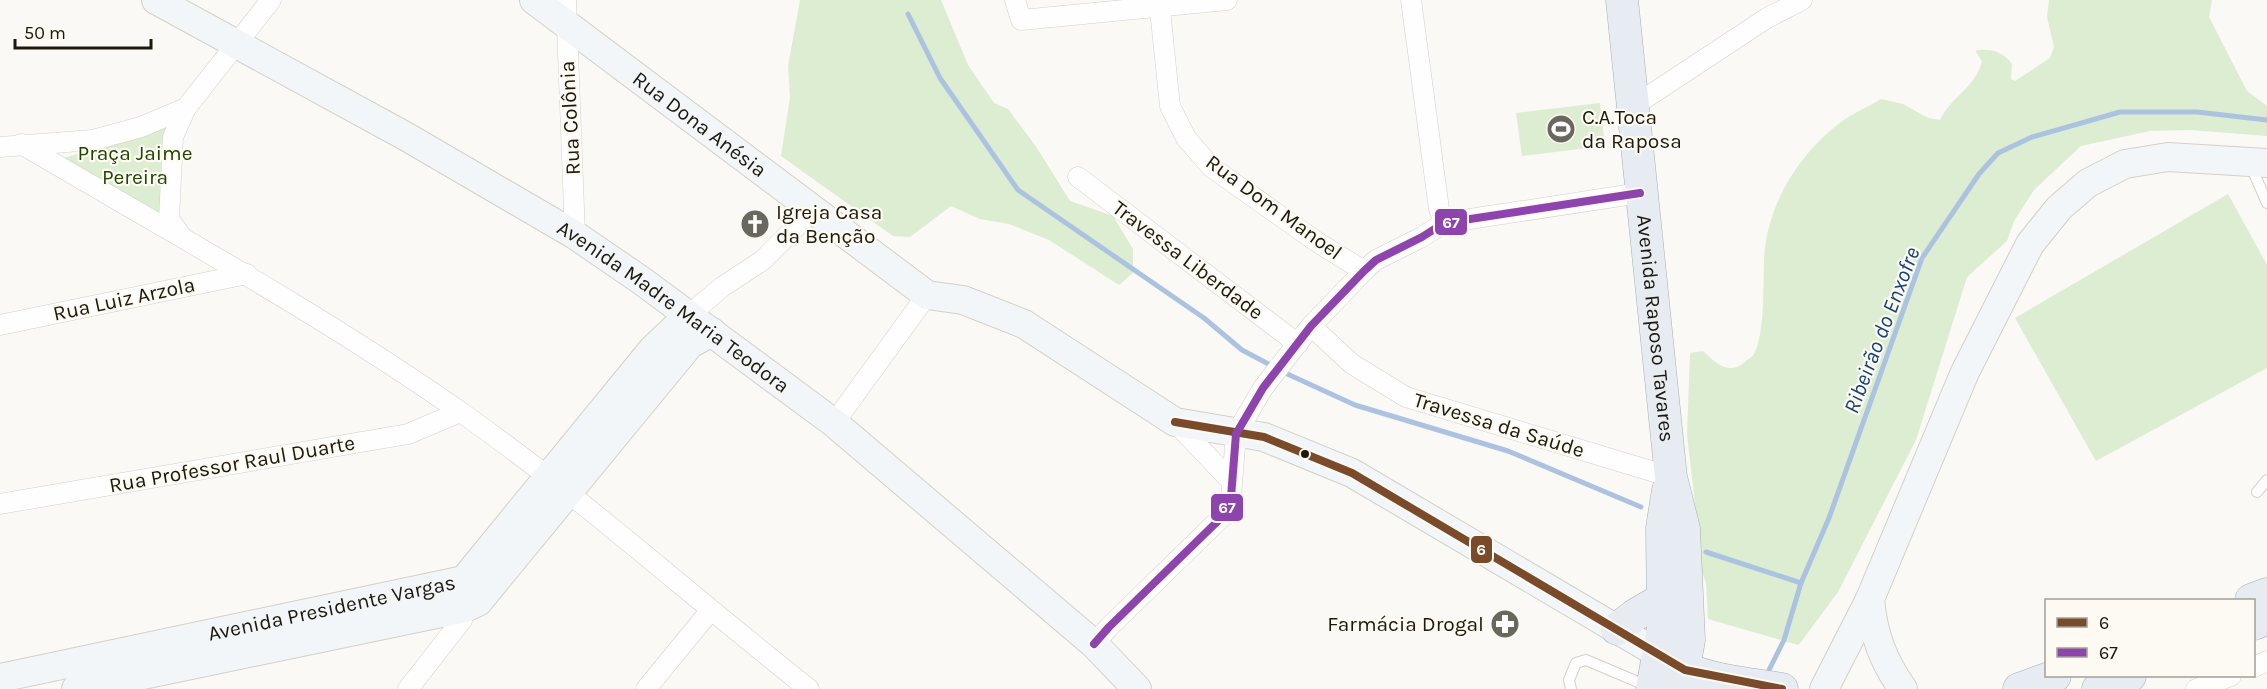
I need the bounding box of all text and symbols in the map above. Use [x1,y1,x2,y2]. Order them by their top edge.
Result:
scale bar [15,12,152,50]
text: 50 m [24,22,66,44]
street label: Rua Colônia [555,60,585,176]
street label: Rua Dona Anésia [628,66,771,182]
place label: C.A.Toca da Raposa [1582,105,1682,153]
sports icon: C.A.Toca da Raposa [1545,113,1577,145]
park label: Praça Jaime Pereira [78,141,192,189]
street label: Rua Dom Manoel [1201,150,1347,264]
street label: Travessa Liberdade [1108,196,1268,324]
place label: Igreja Casa da Benção [776,200,882,248]
church icon: Igreja Casa da Benção [739,208,771,240]
line badge: 67 [1434,208,1468,236]
text: 67 [1442,213,1460,232]
street label: Avenida Raposo Tavares [1632,213,1679,443]
street label: Avenida Madre Maria Teodora [553,215,794,398]
water label: Ribeirão do Enxofre [1838,244,1926,417]
street label: Rua Luiz Arzola [51,272,197,326]
street label: Travessa da Saúde [1411,388,1587,462]
street label: Rua Professor Raul Duarte [107,431,357,497]
unlabelled marker [1299,448,1311,460]
line badge: 67 [1210,493,1244,522]
text: 67 [1218,498,1236,517]
line badge: 6 [1470,535,1493,564]
text: 6 [1476,540,1486,559]
street label: Avenida Presidente Vargas [206,570,458,646]
legend [2045,599,2255,677]
pharmacy icon: Farmácia Drogal [1489,608,1521,640]
place label: Farmácia Drogal [1327,612,1484,636]
text: 6 [2099,612,2109,634]
text: 67 [2099,642,2118,664]

